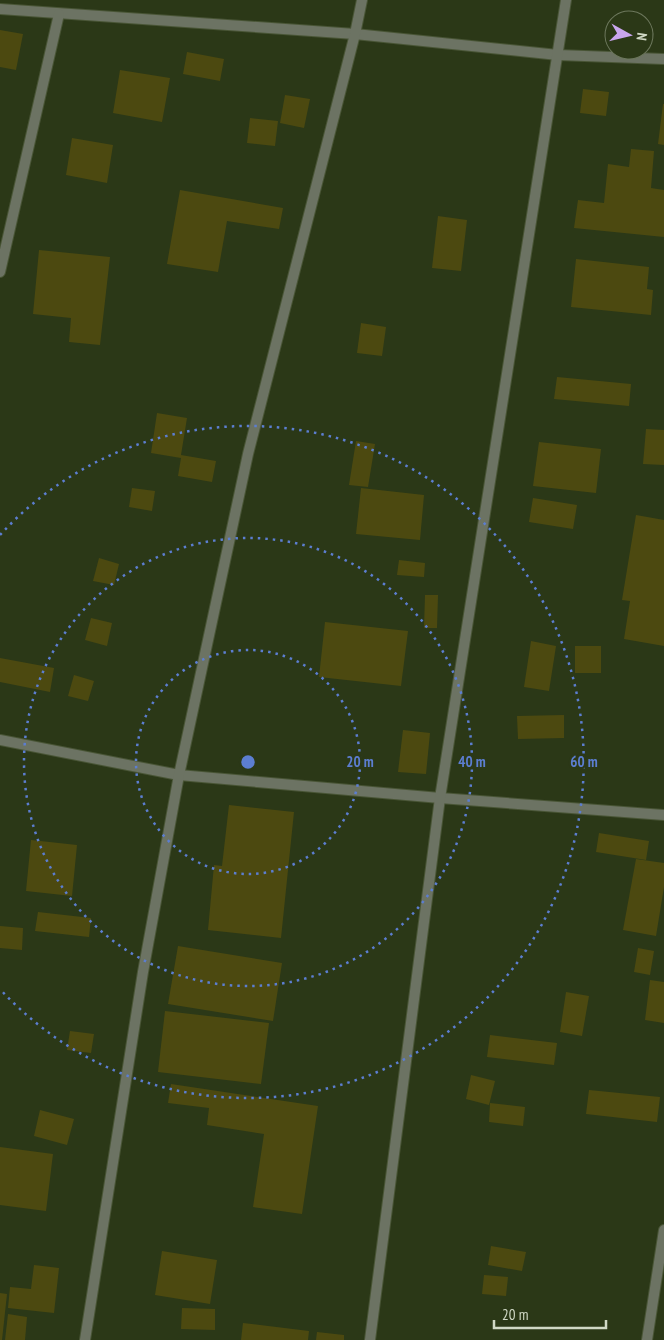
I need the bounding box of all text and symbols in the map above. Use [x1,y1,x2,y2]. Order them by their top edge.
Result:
north arrow [604,10,654,60]
text: N [632,32,651,42]
text: 20 m [346,752,374,771]
text: 40 m [458,752,486,771]
text: 60 m [570,752,598,771]
centre of rings [239,753,257,771]
scale bar [494,1298,606,1330]
text: 20 m [502,1305,528,1324]

